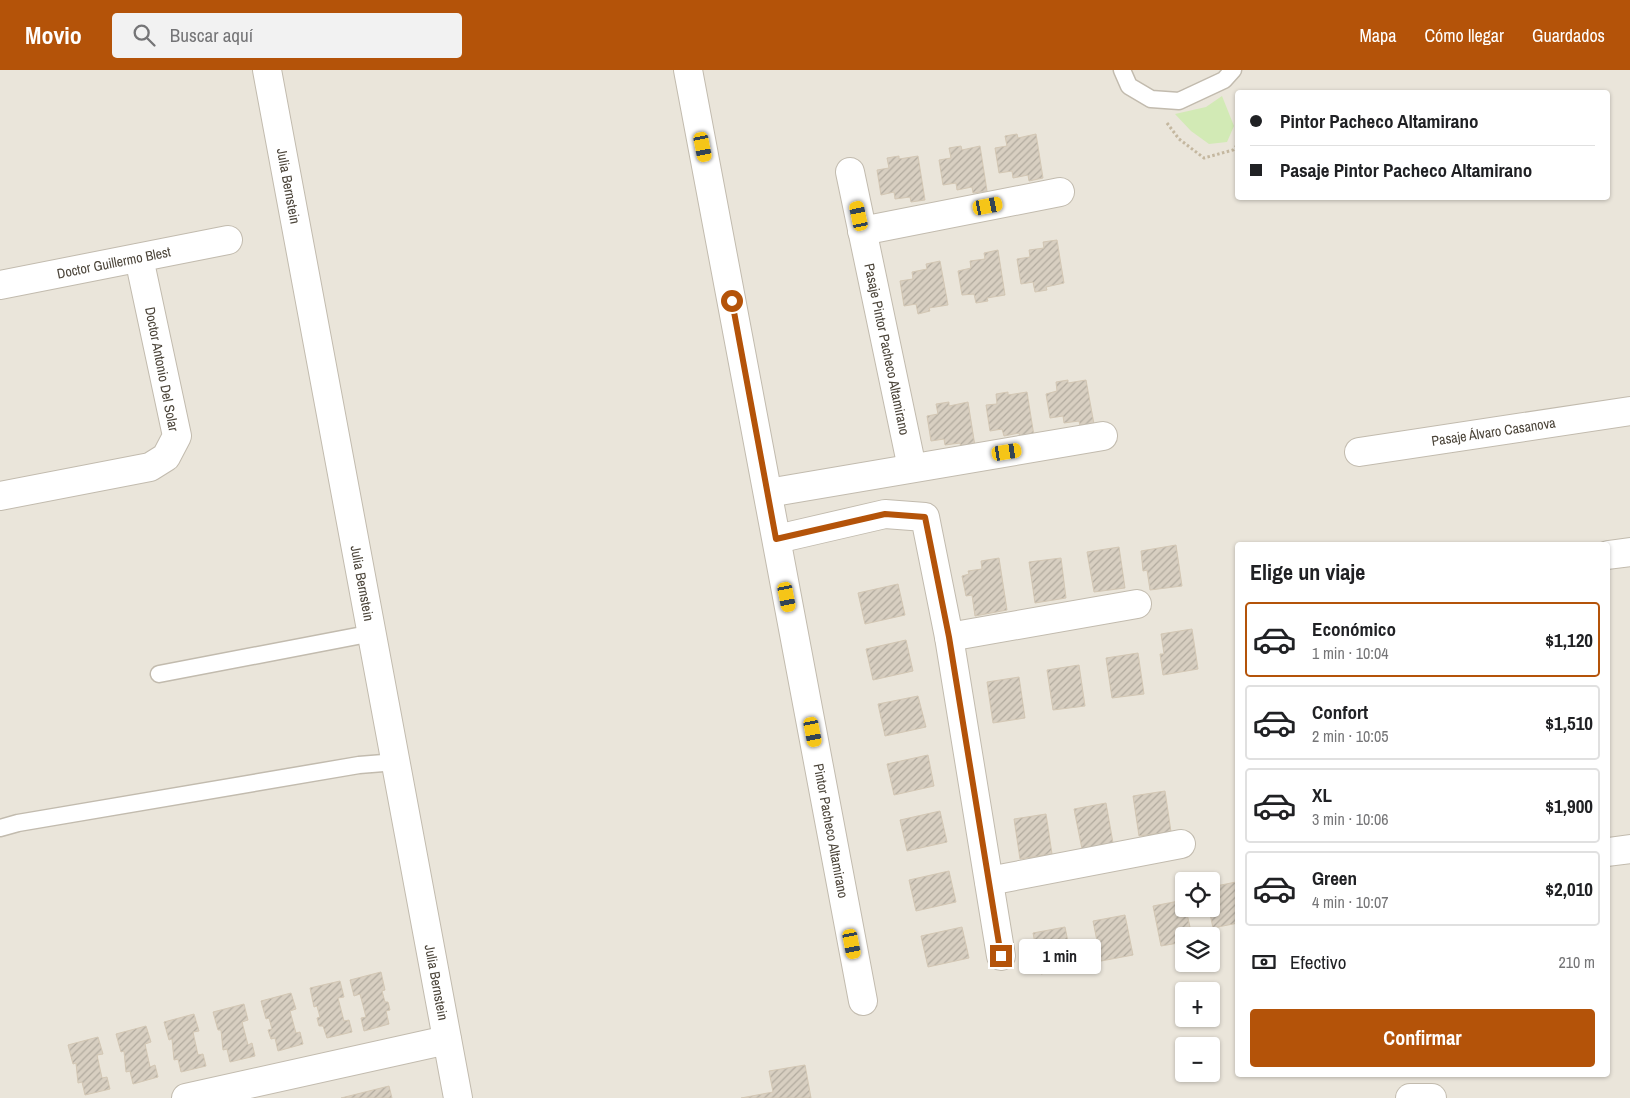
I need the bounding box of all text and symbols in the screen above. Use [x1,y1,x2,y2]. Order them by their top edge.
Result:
search box [112,13,462,58]
text: Movio [25,19,82,51]
icon: search [130,21,158,49]
text: Buscar aquí [170,22,253,48]
text: Mapa [1359,23,1396,48]
text: Cómo llegar [1424,23,1504,48]
text: Guardados [1532,23,1605,48]
text: Pintor Pacheco Altamirano [1280,108,1479,134]
car [692,131,713,163]
street label: Julia Bernstein [273,147,304,225]
text: Pasaje Pintor Pacheco Altamirano [1280,157,1532,183]
car [971,196,1004,216]
car [848,200,869,232]
street label: Doctor Guillermo Blest [55,243,172,283]
street label: Pasaje Pintor Pacheco Altamirano [860,262,914,437]
route start [721,290,743,312]
street label: Doctor Antonio Del Solar [141,305,183,433]
street label: Pasaje Álvaro Casanova [1430,413,1557,450]
car [991,442,1022,462]
street label: Julia Bernstein [346,544,378,623]
text: Elige un viaje [1250,557,1365,587]
car [776,581,797,613]
text: Económico [1312,616,1396,642]
icon: car [1252,617,1297,662]
text: $1,120 [1545,627,1593,653]
text: 1 min · 10:04 [1312,642,1389,664]
text: Confort [1312,699,1368,725]
icon: car [1252,700,1297,745]
text: $1,510 [1545,710,1593,736]
car [802,716,823,748]
text: 2 min · 10:05 [1312,725,1389,747]
street label: Pintor Pacheco Altamirano [810,762,852,900]
text: XL [1312,782,1332,808]
icon: car [1252,783,1297,828]
text: $1,900 [1545,793,1593,819]
text: 3 min · 10:06 [1312,808,1389,830]
text: Green [1312,865,1357,891]
icon: car [1252,866,1297,911]
map controls [1175,872,1220,1082]
button: locate [1175,872,1220,917]
text: $2,010 [1545,876,1593,902]
text: 4 min · 10:07 [1312,891,1389,913]
button: layers [1175,927,1220,972]
car [841,928,862,960]
callout: 1 min [1018,938,1101,974]
street label: Julia Bernstein [421,943,452,1022]
route end [990,945,1012,967]
text: 1 min [1043,945,1077,967]
icon: cash [1250,948,1278,976]
text: Efectivo [1290,949,1346,975]
text: 210 m [1559,951,1595,973]
button: + [1175,982,1220,1027]
button: Confirmar [1250,1009,1595,1067]
button: − [1175,1037,1220,1082]

